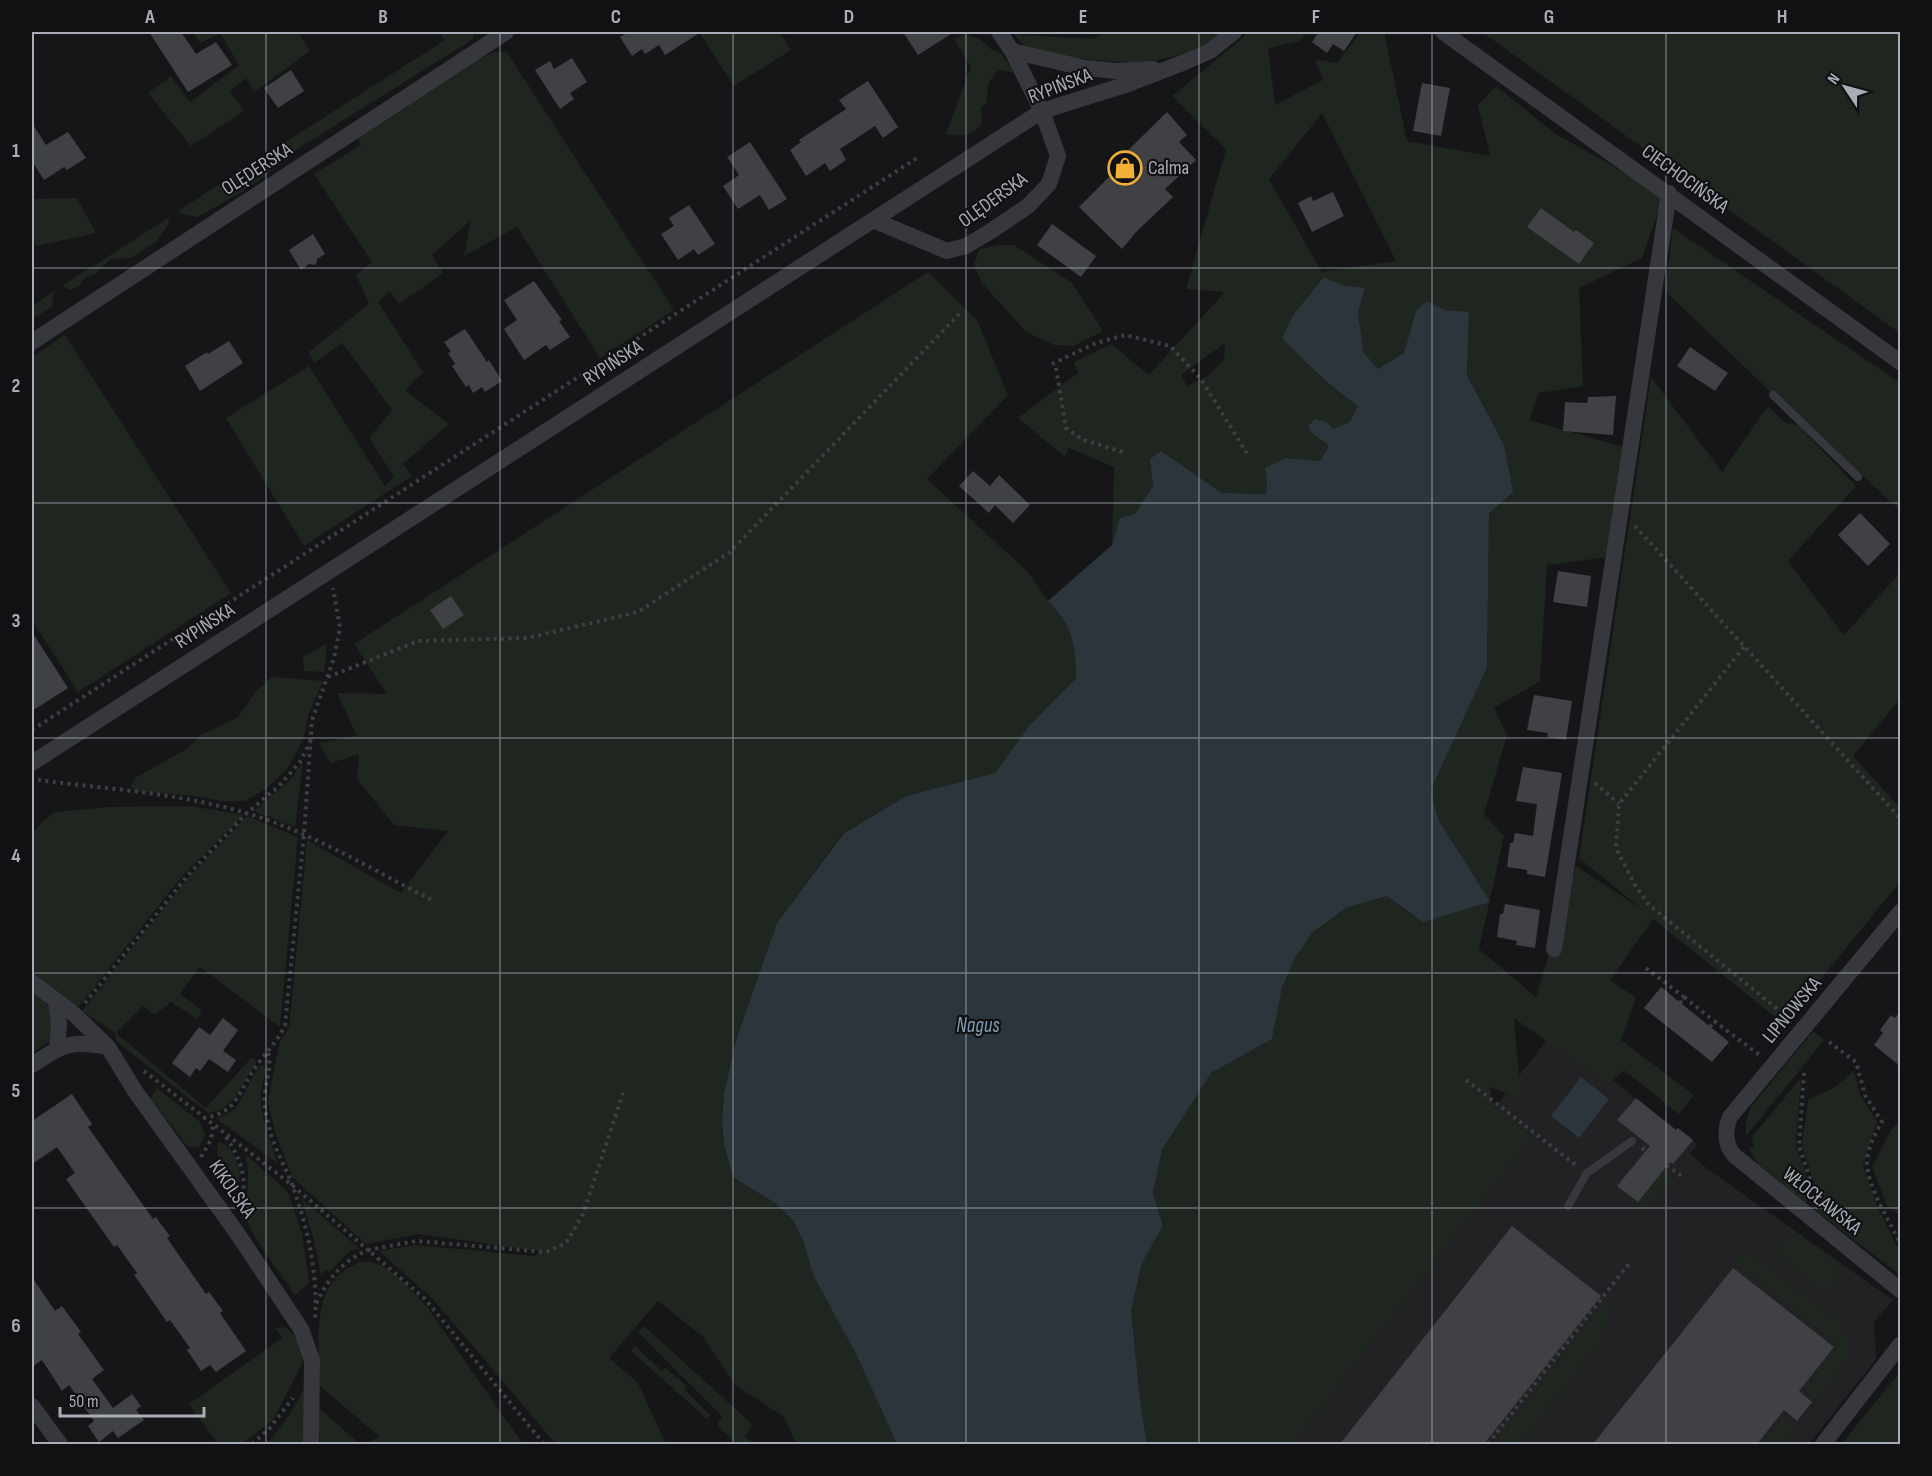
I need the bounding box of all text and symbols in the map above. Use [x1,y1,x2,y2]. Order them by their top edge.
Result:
text: A [144,5,155,29]
text: B [378,5,388,29]
text: C [611,5,621,29]
text: D [844,5,854,29]
text: E [1079,5,1087,29]
text: F [1312,5,1320,29]
text: G [1544,5,1554,29]
text: H [1777,5,1787,29]
north arrow [1815,57,1875,117]
street label: RYPIŃSKA [1025,63,1096,109]
text: N [1824,70,1844,88]
street label: OLĘDERSKA [217,137,297,201]
text: 1 [12,139,20,163]
street label: CIECHOCIŃSKA [1637,139,1734,219]
shop icon: Calma [1107,150,1143,186]
place label: Calma [1148,156,1189,180]
street label: OLĘDERSKA [954,167,1032,233]
street label: RYPIŃSKA [579,335,648,391]
text: 2 [12,374,20,398]
street label: RYPIŃSKA [171,598,240,654]
text: 3 [12,609,21,633]
text: 4 [11,844,21,868]
street label: LIPNOWSKA [1757,972,1827,1048]
water label: Nagus [956,1013,1000,1038]
text: 5 [12,1079,21,1103]
street label: KIKOLSKA [203,1155,261,1223]
street label: WŁOCŁAWSKA [1778,1162,1867,1240]
text: 6 [11,1314,21,1338]
scale bar [60,1380,204,1418]
text: 50 m [69,1391,99,1412]

